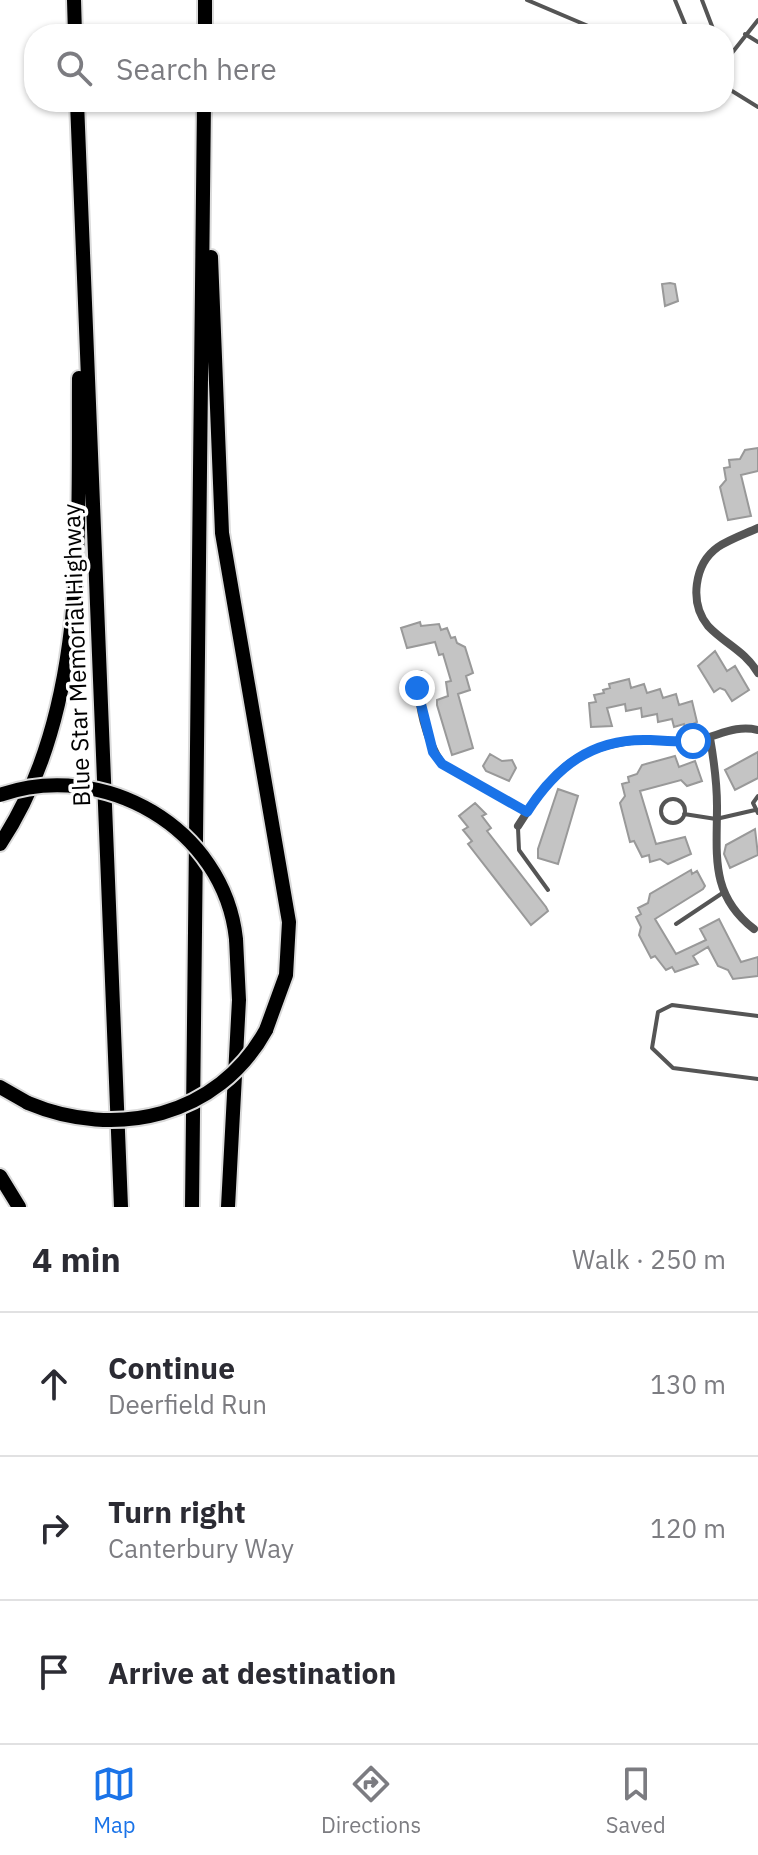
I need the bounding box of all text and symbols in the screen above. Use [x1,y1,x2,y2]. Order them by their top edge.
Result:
search box [24,24,734,112]
icon: search [52,46,96,90]
text: Search here [116,49,277,88]
street label: Blue Star Memorial Highway [55,503,97,807]
route end [399,670,435,706]
route start [675,723,711,759]
text: 4 min [32,1237,121,1281]
text: Walk · 250 m [572,1242,726,1276]
text: Continue [108,1348,235,1387]
icon: ahead [32,1362,76,1406]
text: 130 m [650,1367,726,1401]
text: Deerfield Run [108,1387,267,1421]
text: Turn right [108,1492,246,1531]
icon: right [32,1506,76,1550]
text: 120 m [650,1511,726,1545]
text: Canterbury Way [108,1531,294,1565]
icon: arrive [32,1650,76,1694]
text: Arrive at destination [108,1653,396,1692]
tab: Map [92,1762,136,1839]
tab: Directions [321,1762,421,1839]
tab: Saved [606,1762,666,1839]

